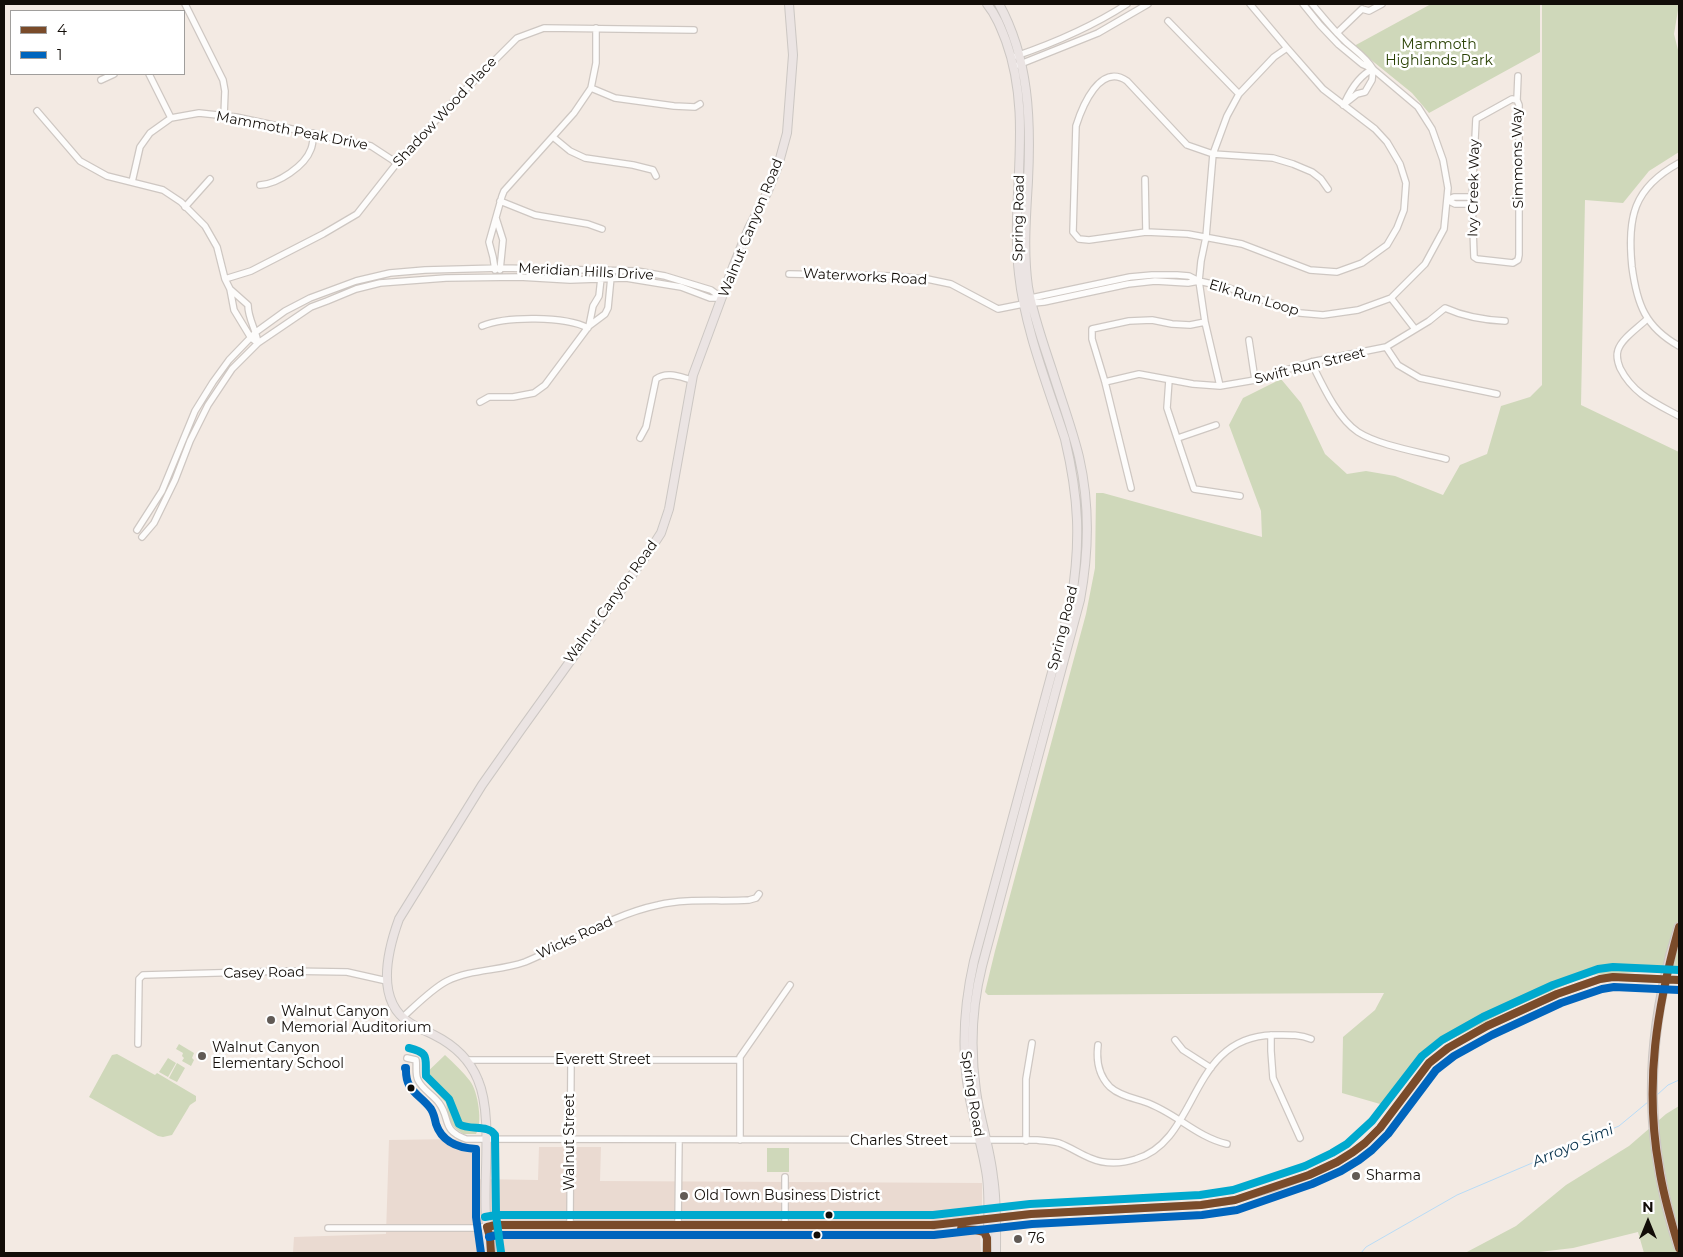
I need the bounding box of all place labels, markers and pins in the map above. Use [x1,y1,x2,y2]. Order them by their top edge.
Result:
place label: Walnut Canyon Memorial Auditorium [281,1004,432,1036]
marker: Walnut Canyon Memorial Auditorium [265,1014,277,1026]
place label: Walnut Canyon Elementary School [212,1040,344,1072]
marker: Walnut Canyon Elementary School [196,1050,208,1062]
unlabelled marker [406,1083,416,1093]
place label: Sharma [1366,1168,1421,1184]
marker: Sharma [1350,1170,1362,1182]
place label: Old Town Business District [694,1188,881,1204]
marker: Old Town Business District [678,1190,690,1202]
unlabelled marker [824,1210,834,1220]
unlabelled marker [812,1230,822,1240]
place label: 76 [1028,1231,1044,1247]
marker: 76 [1012,1233,1024,1245]

